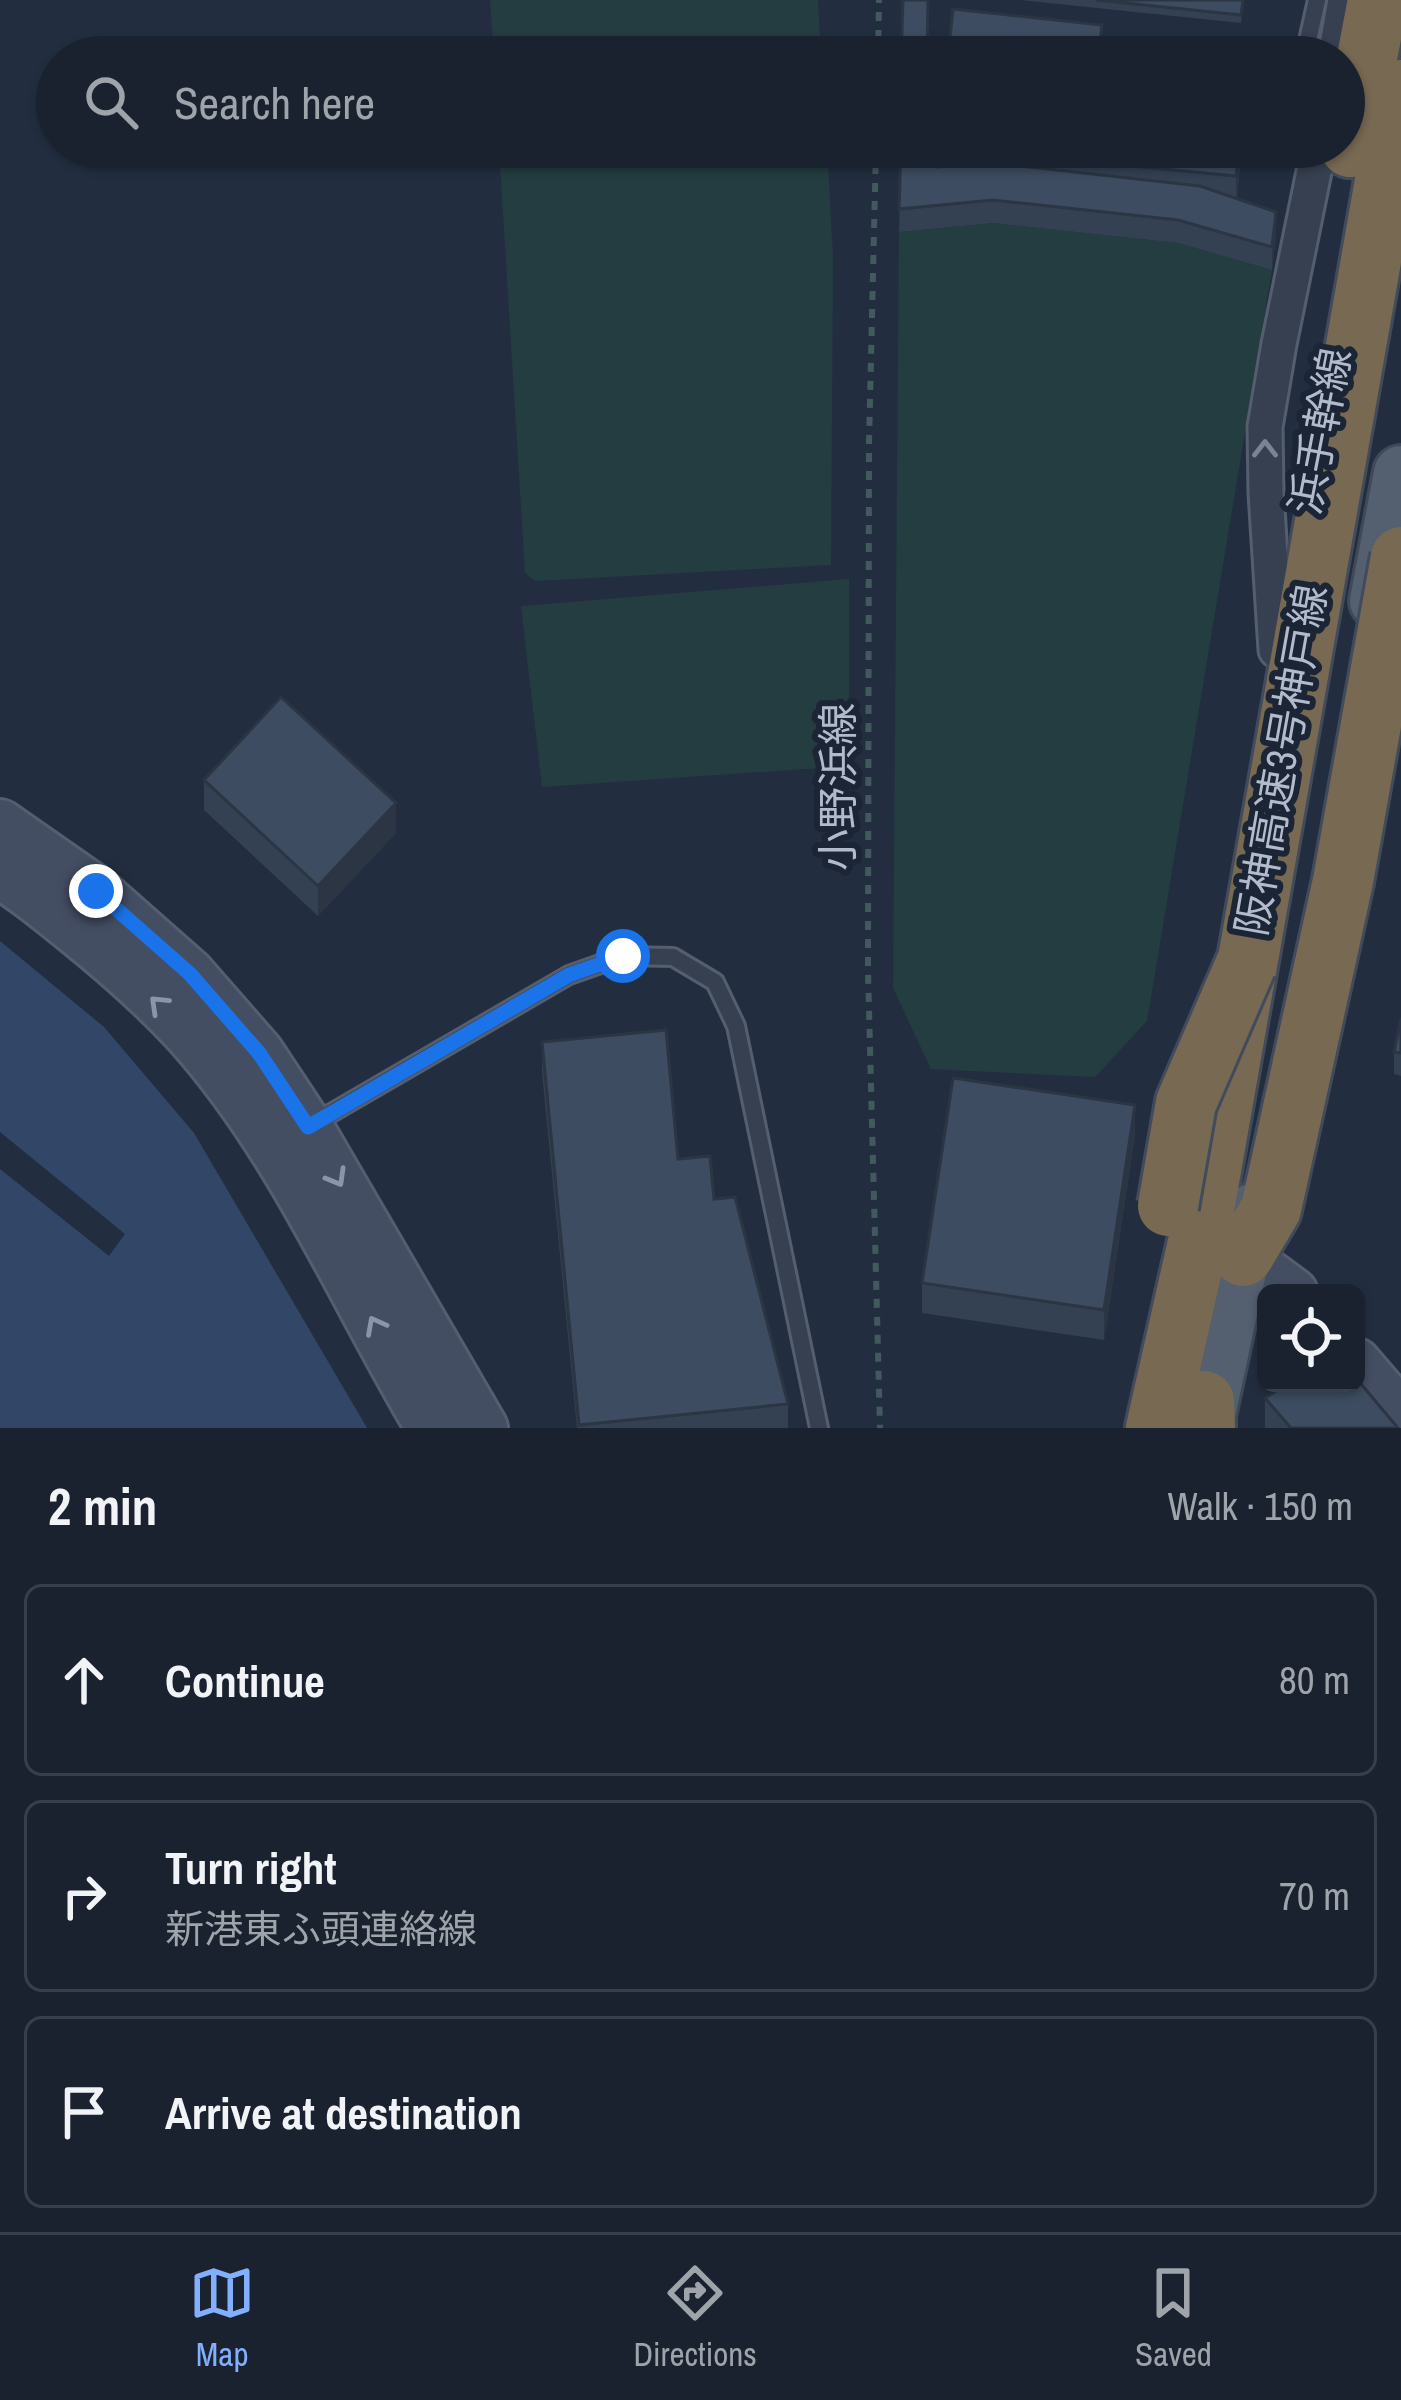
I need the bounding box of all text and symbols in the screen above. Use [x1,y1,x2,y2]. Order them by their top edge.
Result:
search box [36,36,1365,168]
icon: search [78,69,144,135]
text: Search here [174,72,375,133]
street label: 浜手幹線 [1276,343,1364,519]
one-way arrow [1253,439,1279,458]
street label: 阪神高速3号神戸線 [1223,580,1339,940]
street label: 小野浜線 [810,703,866,871]
route end [69,864,123,918]
route start [596,929,650,983]
one-way arrow [150,996,171,1018]
one-way arrow [323,1165,346,1187]
map controls [1257,1284,1365,1392]
button: locate [1257,1284,1365,1392]
one-way arrow [367,1316,390,1338]
text: 2 min [48,1472,157,1541]
text: Walk · 150 m [1168,1480,1353,1532]
icon: ahead [51,1647,117,1713]
text: Continue [165,1650,325,1711]
text: 80 m [1279,1654,1350,1706]
text: Turn right [165,1837,337,1898]
icon: right [51,1863,117,1929]
text: 70 m [1279,1870,1350,1922]
text: 新港東ふ頭連絡線 [165,1903,477,1955]
icon: arrive [51,2079,117,2145]
text: Arrive at destination [165,2082,522,2143]
tab: Map [189,2260,255,2376]
tab: Directions [633,2260,757,2376]
tab: Saved [1135,2260,1212,2376]

